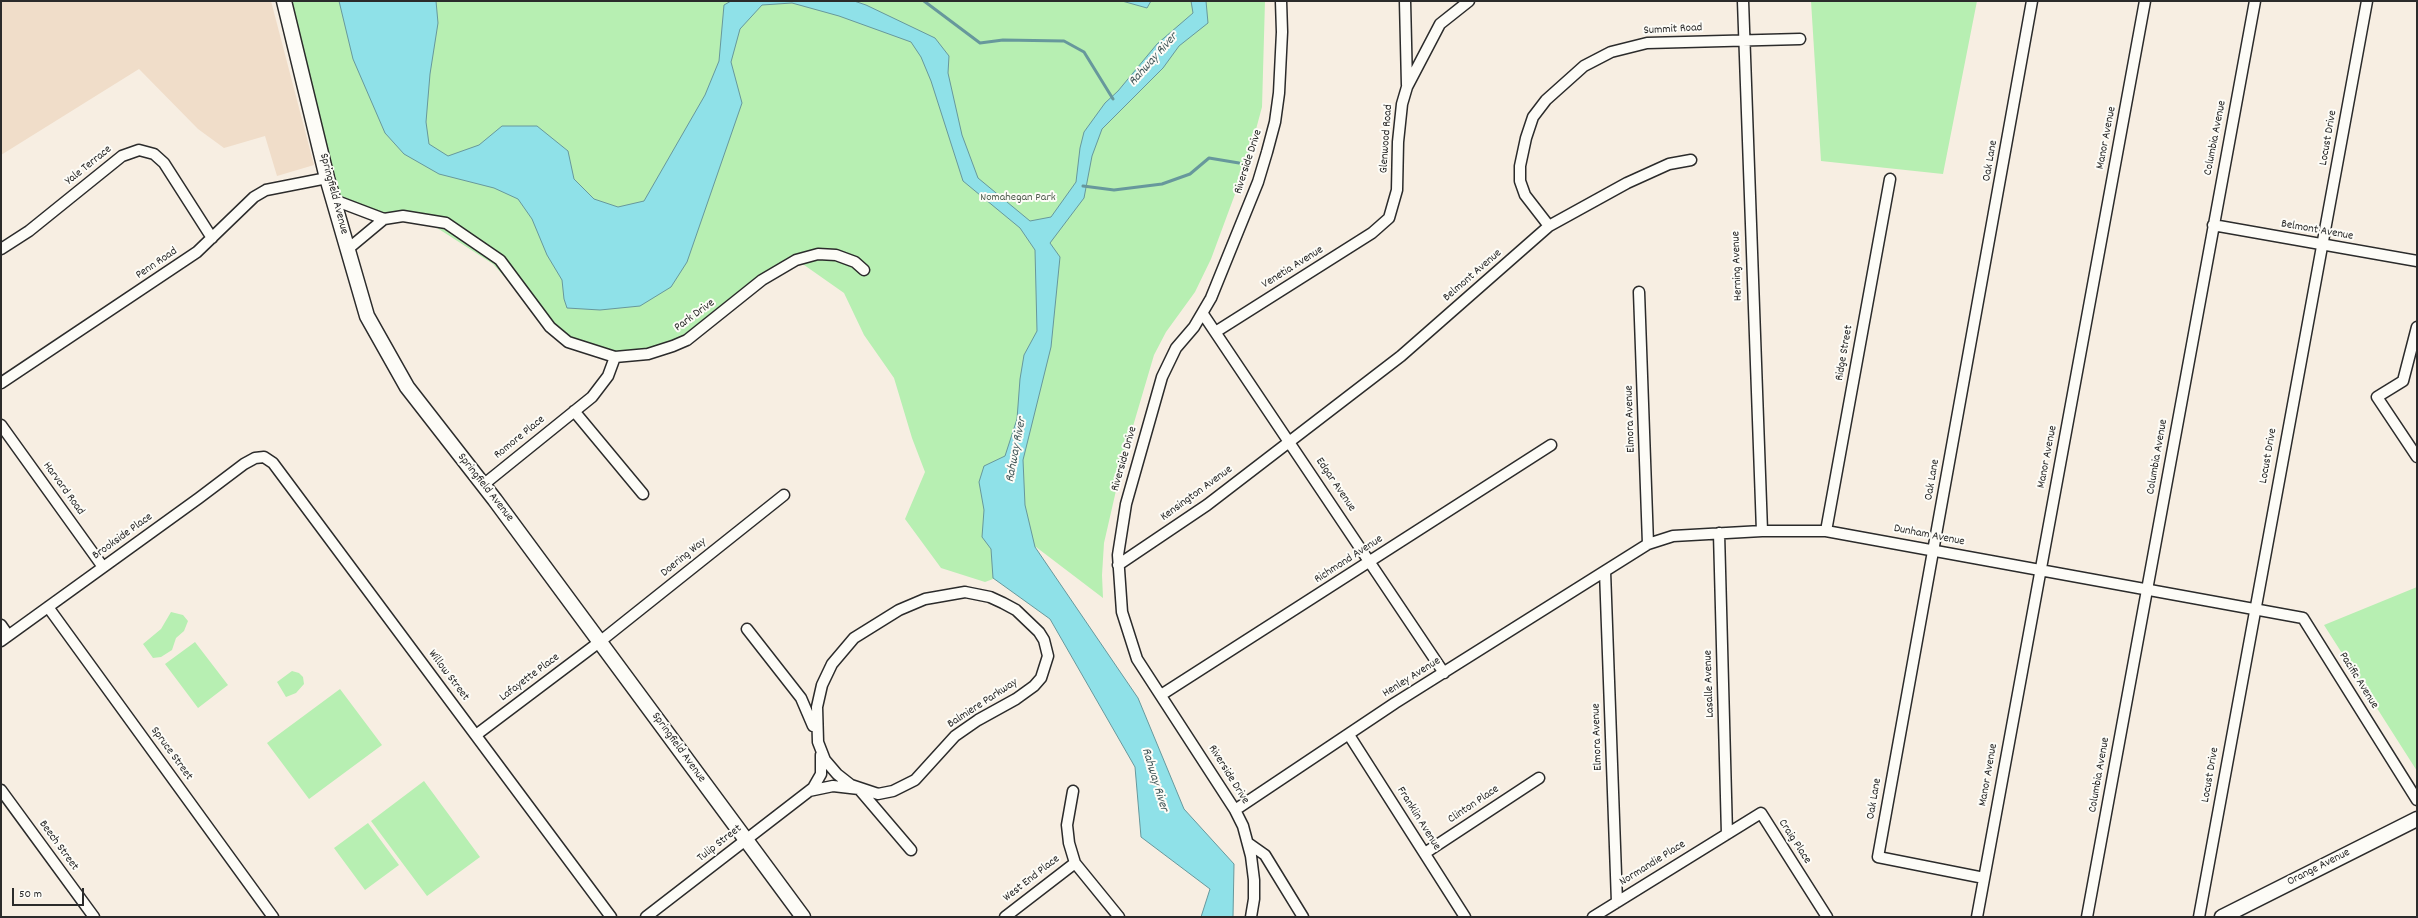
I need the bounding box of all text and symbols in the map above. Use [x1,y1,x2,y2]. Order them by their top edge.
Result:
street label: Summit Road [1643,21,1703,39]
water label: Rahway River [1126,30,1182,90]
street label: Columbia Avenue [2202,99,2230,177]
street label: Glenwood Road [1377,104,1397,174]
street label: Manor Avenue [2094,105,2120,171]
street label: Locust Drive [2317,109,2341,167]
street label: Riverside Drive [1232,128,1266,196]
street label: Oak Lane [1980,139,2002,183]
street label: Yale Terrace [63,143,115,189]
street label: Springfield Avenue [315,152,351,236]
park label: Nomahegan Park [980,191,1056,205]
street label: Belmont Avenue [2280,218,2354,244]
street label: Herning Avenue [1730,231,1746,301]
street label: Venetia Avenue [1260,243,1326,293]
street label: Penn Road [133,245,181,283]
street label: Belmont Avenue [1441,247,1505,305]
street label: Park Drive [672,297,718,335]
street label: Ridge Street [1833,324,1857,382]
street label: Elmora Avenue [1623,385,1639,453]
street label: Romore Place [492,413,548,463]
water label: Rahway River [1003,416,1031,484]
street label: Columbia Avenue [2144,418,2172,496]
street label: Manor Avenue [2035,424,2061,490]
street label: Riverside Drive [1109,425,1141,493]
street label: Locust Drive [2257,427,2281,485]
street label: Springfield Avenue [454,451,516,525]
street label: Edgar Avenue [1312,455,1358,515]
street label: Oak Lane [1922,458,1944,502]
street label: Harvard Road [39,460,87,518]
street label: Kensington Avenue [1158,463,1236,525]
street label: Brookside Place [90,510,156,564]
street label: Dunham Avenue [1892,522,1966,550]
street label: Richmond Avenue [1312,533,1386,587]
street label: Doering Way [658,535,710,581]
street label: Willow Street [424,648,472,704]
street label: Lasalle Avenue [1702,650,1718,718]
street label: Pacific Avenue [2335,650,2381,712]
street label: Lafayette Place [497,651,563,705]
street label: Henley Avenue [1380,655,1444,701]
street label: Balmiere Parkway [945,676,1021,732]
street label: Elmora Avenue [1590,703,1606,771]
street label: Springfield Avenue [648,710,708,786]
street label: Spruce Street [147,725,195,783]
street label: Columbia Avenue [2086,736,2114,814]
street label: Manor Avenue [1976,742,2002,808]
street label: Riverside Drive [1204,743,1252,807]
water label: Rahway River [1137,746,1171,814]
street label: Locust Drive [2199,746,2223,804]
street label: Oak Lane [1864,777,1886,821]
street label: Clinton Place [1446,783,1502,827]
street label: Franklin Avenue [1393,785,1443,853]
street label: Craig Place [1774,817,1814,867]
street label: Beech Street [35,818,81,874]
street label: Tulip Street [695,822,745,866]
street label: Normandie Place [1617,838,1689,890]
street label: Orange Avenue [2285,846,2353,890]
street label: West End Place [1001,852,1063,906]
scale bar [14,880,86,906]
text: 50 m [19,886,42,903]

